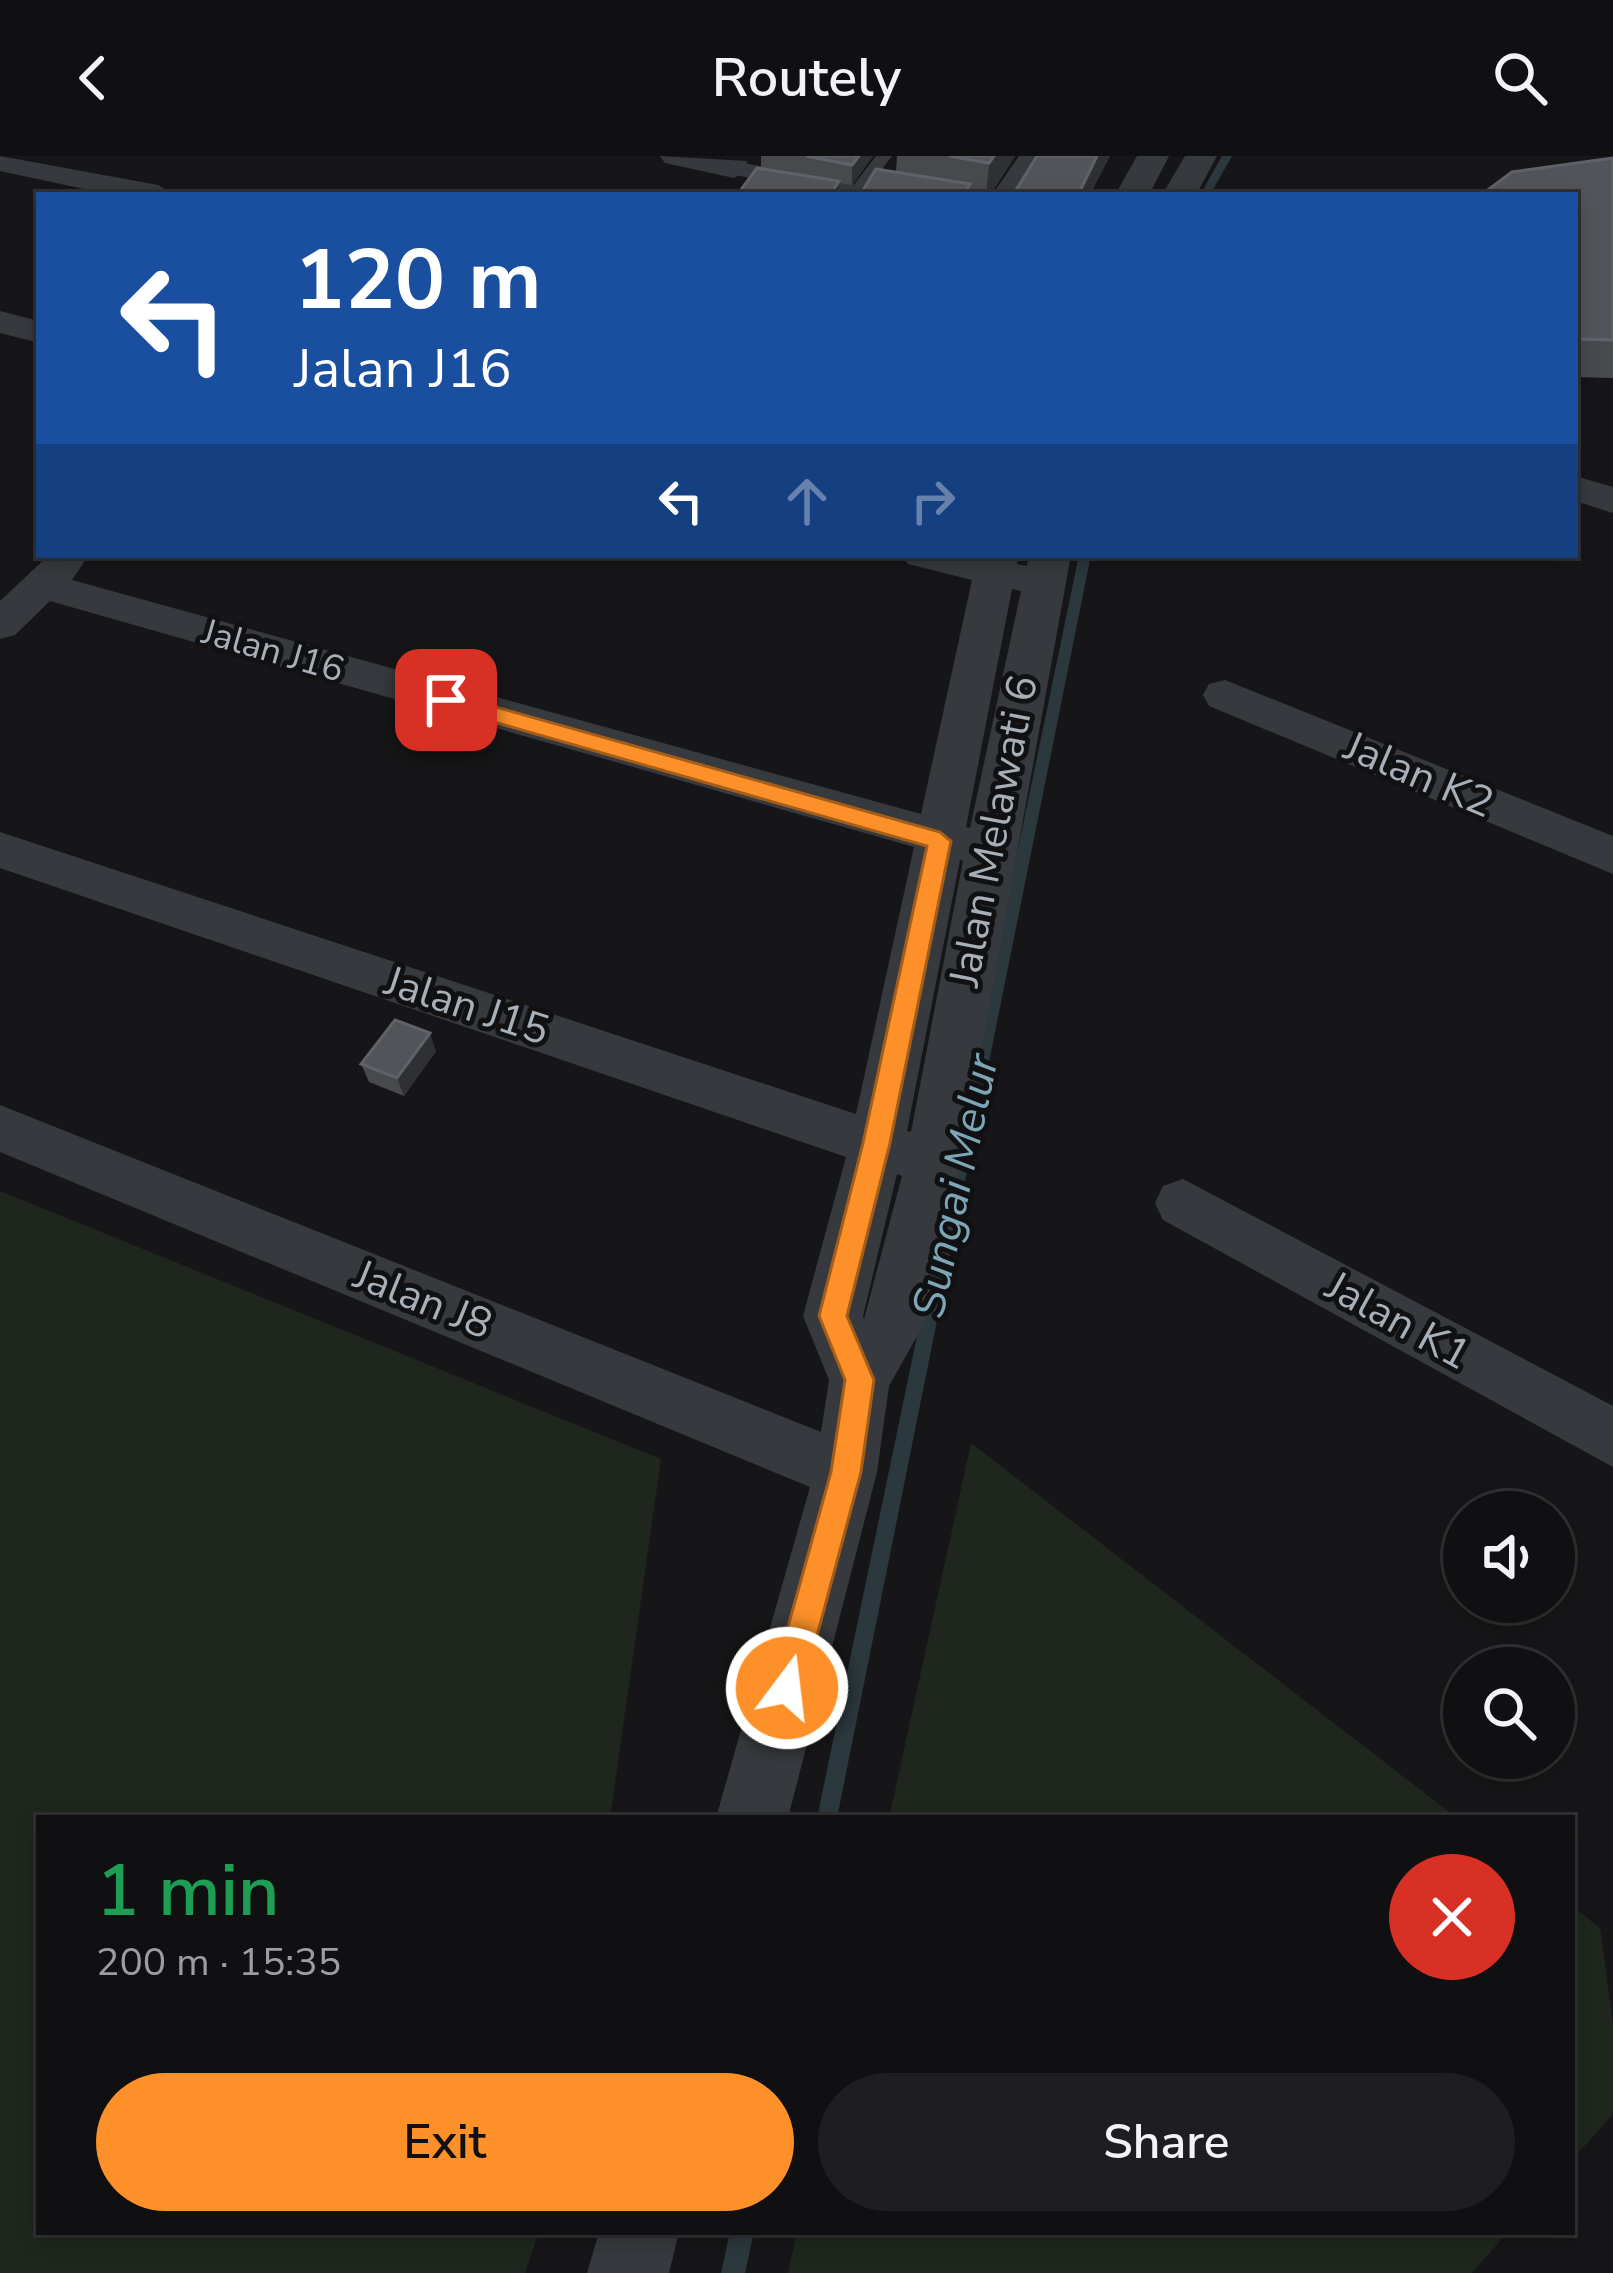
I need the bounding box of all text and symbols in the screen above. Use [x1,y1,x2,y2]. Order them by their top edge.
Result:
text: Routely [712,41,901,115]
icon: back [60,45,126,111]
icon: search [1487,45,1553,111]
text: 120 m [294,223,542,338]
icon: left [96,240,252,396]
text: Jalan J16 [294,332,512,406]
icon: left [648,468,714,534]
icon: ahead [774,468,840,534]
icon: right [900,468,966,534]
street label: Jalan J16 [196,607,349,695]
pin [395,649,497,751]
icon: arrive [413,667,479,733]
street label: Jalan Melawati 6 [936,671,1052,992]
street label: Jalan K2 [1335,718,1502,832]
street label: Jalan J15 [377,952,556,1059]
water label: Sungai Melur [898,1047,1014,1323]
street label: Jalan J8 [345,1246,500,1353]
street label: Jalan K1 [1315,1258,1480,1384]
map controls [1443,1491,1575,1779]
button: sound [1443,1491,1575,1623]
position arrow [724,1625,850,1751]
button: search [1443,1647,1575,1779]
text: 1 min [96,1842,279,1940]
button: close [1389,1854,1515,1980]
text: 200 m · 15:35 [96,1936,341,1989]
button: Exit [96,2073,794,2211]
button: Share [818,2073,1515,2211]

